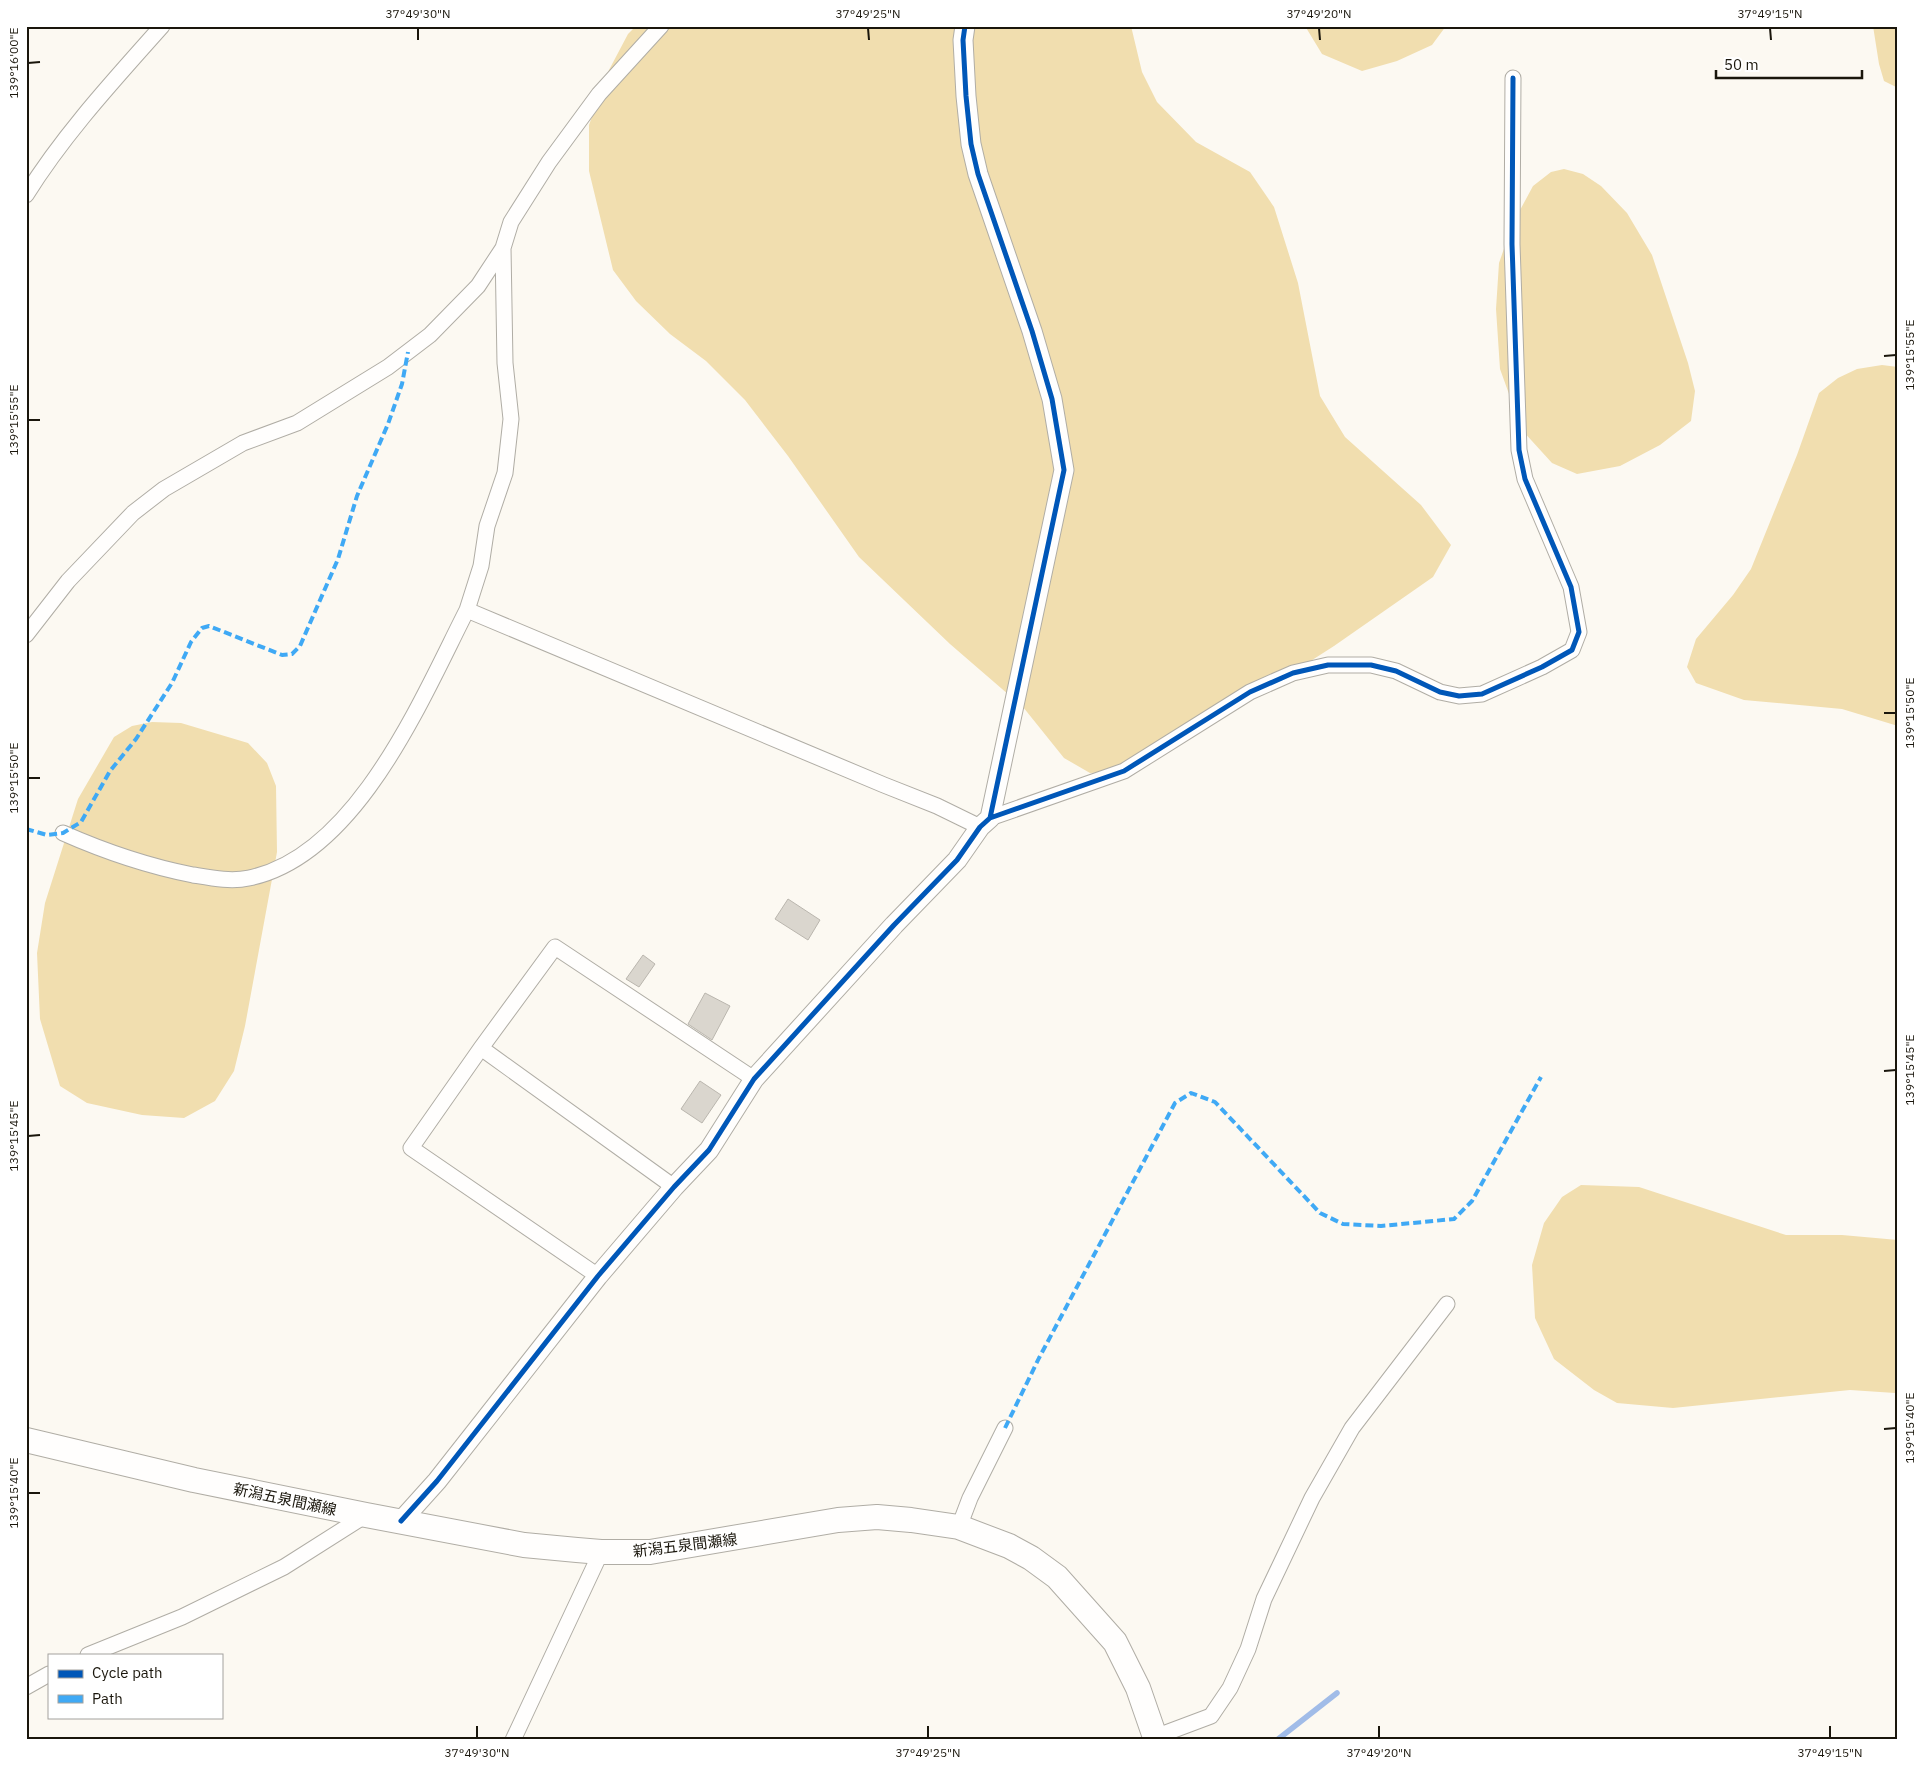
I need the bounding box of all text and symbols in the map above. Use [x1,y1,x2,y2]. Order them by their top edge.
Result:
text: 37°49'30"N [385,6,451,21]
text: 37°49'25"N [835,6,901,21]
text: 37°49'20"N [1286,6,1352,21]
text: 37°49'15"N [1737,6,1803,21]
text: 139°16'00"E [6,28,21,98]
scale bar [1716,48,1863,80]
text: 50 m [1724,55,1759,74]
text: 139°15'55"E [1902,320,1917,390]
text: 139°15'55"E [6,385,21,455]
text: 139°15'50"E [1902,678,1917,748]
text: 139°15'50"E [6,743,21,813]
text: 139°15'45"E [1902,1035,1917,1105]
text: 139°15'45"E [6,1101,21,1171]
text: 139°15'40"E [1902,1393,1917,1463]
text: 139°15'40"E [6,1458,21,1528]
street label: 新潟五泉間瀬線 [232,1479,338,1519]
street label: 新潟五泉間瀬線 [632,1529,738,1561]
legend [48,1654,222,1718]
text: Cycle path [92,1663,163,1682]
text: Path [92,1689,123,1708]
text: 37°49'30"N [444,1745,510,1760]
text: 37°49'25"N [895,1745,961,1760]
text: 37°49'20"N [1346,1745,1412,1760]
text: 37°49'15"N [1797,1745,1863,1760]

